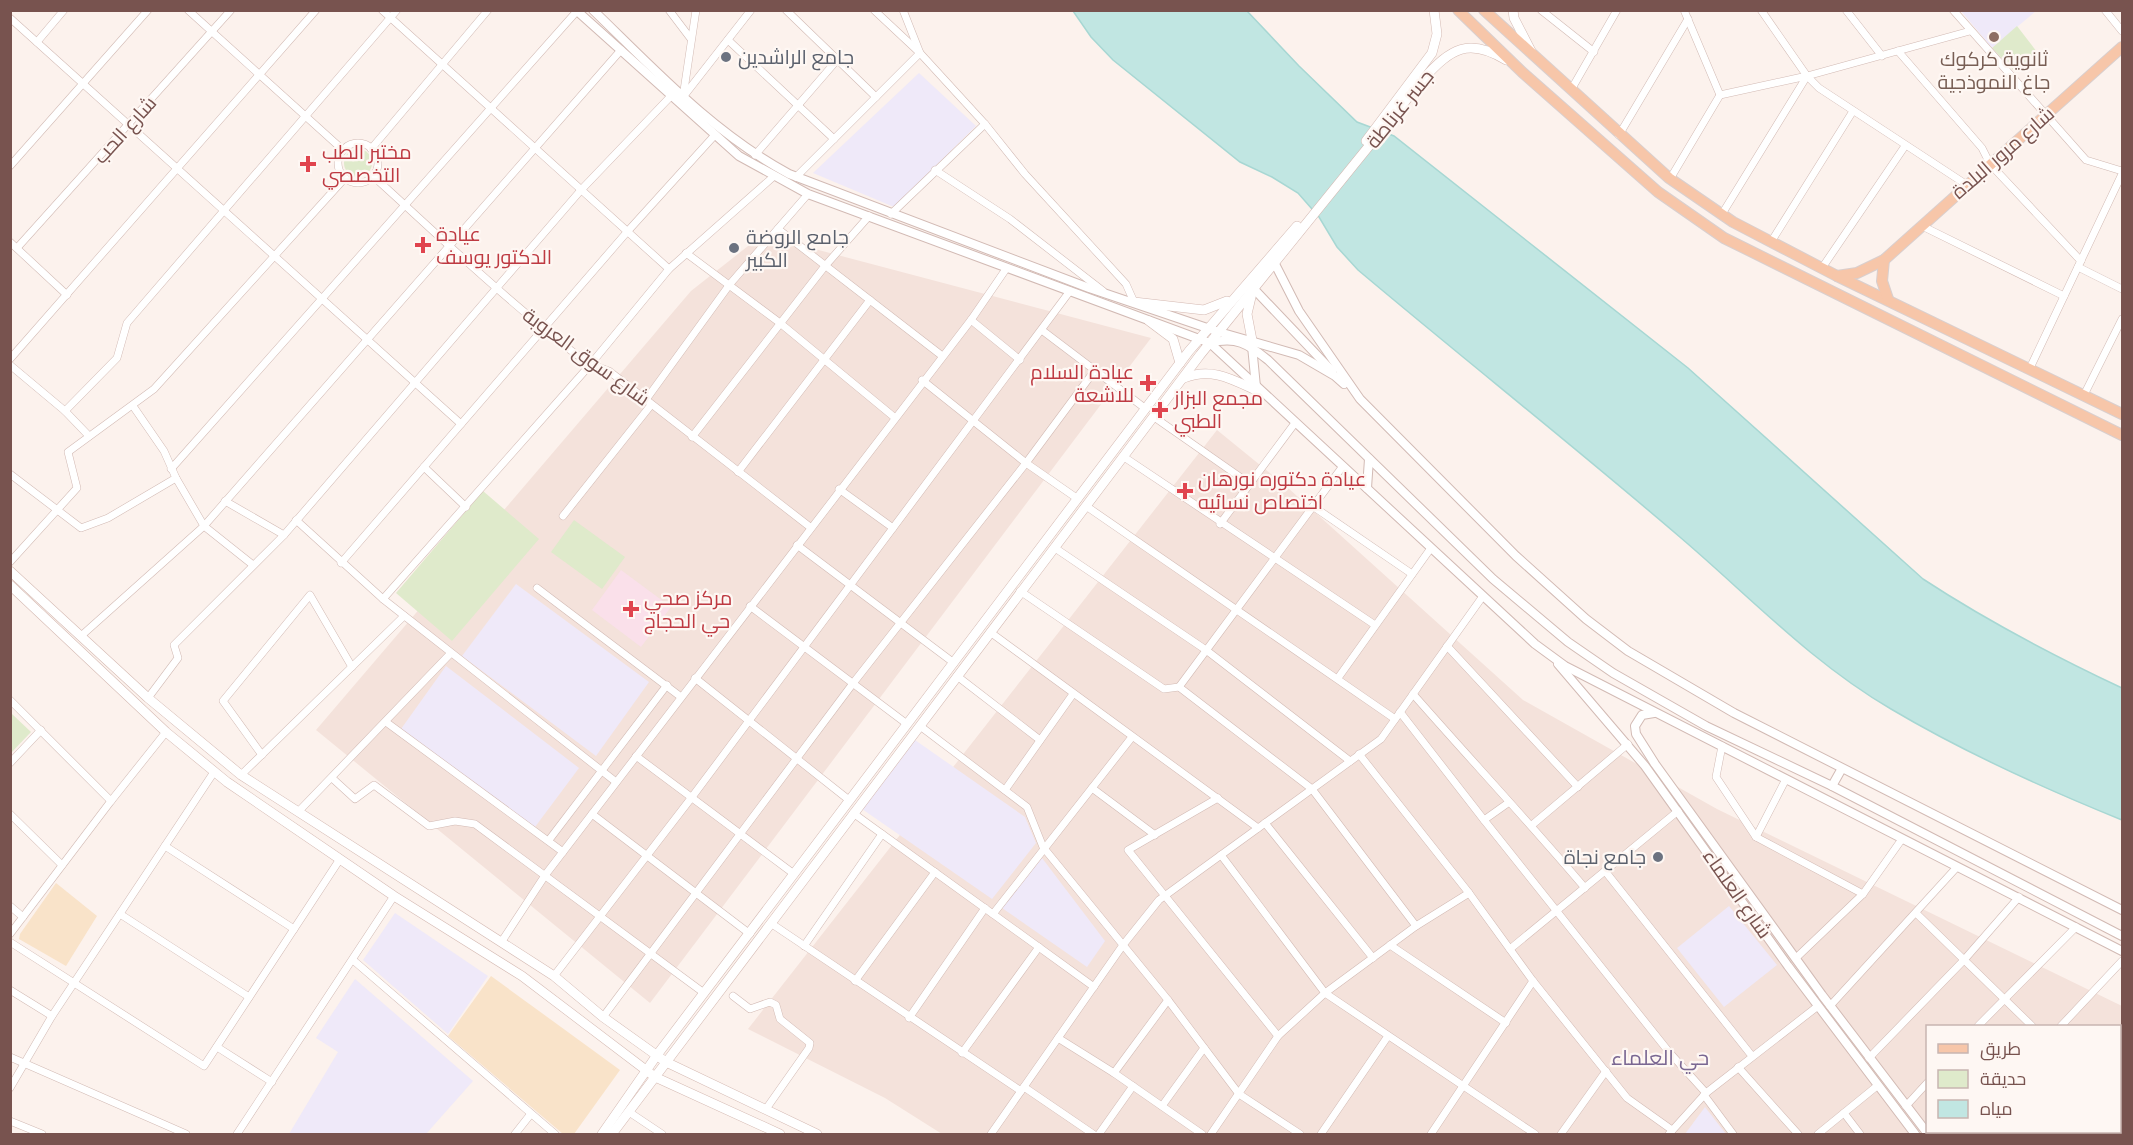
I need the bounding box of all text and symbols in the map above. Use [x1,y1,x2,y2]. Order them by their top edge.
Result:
marker: ثانوية كركوك جاغ النموذجية [1987,30,2001,44]
place label: جامع الراشدين [738,46,854,71]
place label: ثانوية كركوك جاغ النموذجية [1938,48,2050,96]
marker: جامع الراشدين [719,50,733,64]
street label: جسر غرناطة [1361,65,1439,153]
street label: شارع الحب [89,92,163,170]
street label: شارع مرور البلدة [1947,102,2060,205]
place label: مختبر الطب التخصصي [322,141,412,190]
marker: مختبر الطب التخصصي [299,155,317,173]
place label: عيادة الدكتور يوسف [436,223,552,269]
place label: جامع الروضة الكبير [745,226,849,272]
marker: عيادة الدكتور يوسف [414,236,432,254]
marker: جامع الروضة الكبير [727,241,741,255]
street label: شارع سوق العروبة [517,303,654,412]
place label: عيادة السلام للاشعة [1030,361,1134,407]
marker: عيادة السلام للاشعة [1139,374,1157,392]
place label: مجمع البزاز الطبي [1173,387,1263,437]
marker: مجمع البزاز الطبي [1151,401,1169,419]
place label: عيادة دكتوره نورهان اختصاص نسائيه [1198,468,1366,515]
marker: عيادة دكتوره نورهان اختصاص نسائيه [1176,482,1194,500]
place label: مركز صحي حي الحجاج [644,587,732,637]
marker: مركز صحي حي الحجاج [622,600,640,618]
street label: شارع العلماء [1696,845,1776,944]
place label: جامع نجاة [1564,846,1646,871]
marker: جامع نجاة [1651,850,1665,864]
legend [1926,1025,2121,1133]
text: طريق [1980,1038,2021,1061]
district label: حي العلماء [1611,1046,1709,1074]
text: حديقة [1980,1068,2026,1090]
text: مياه [1980,1098,2013,1120]

